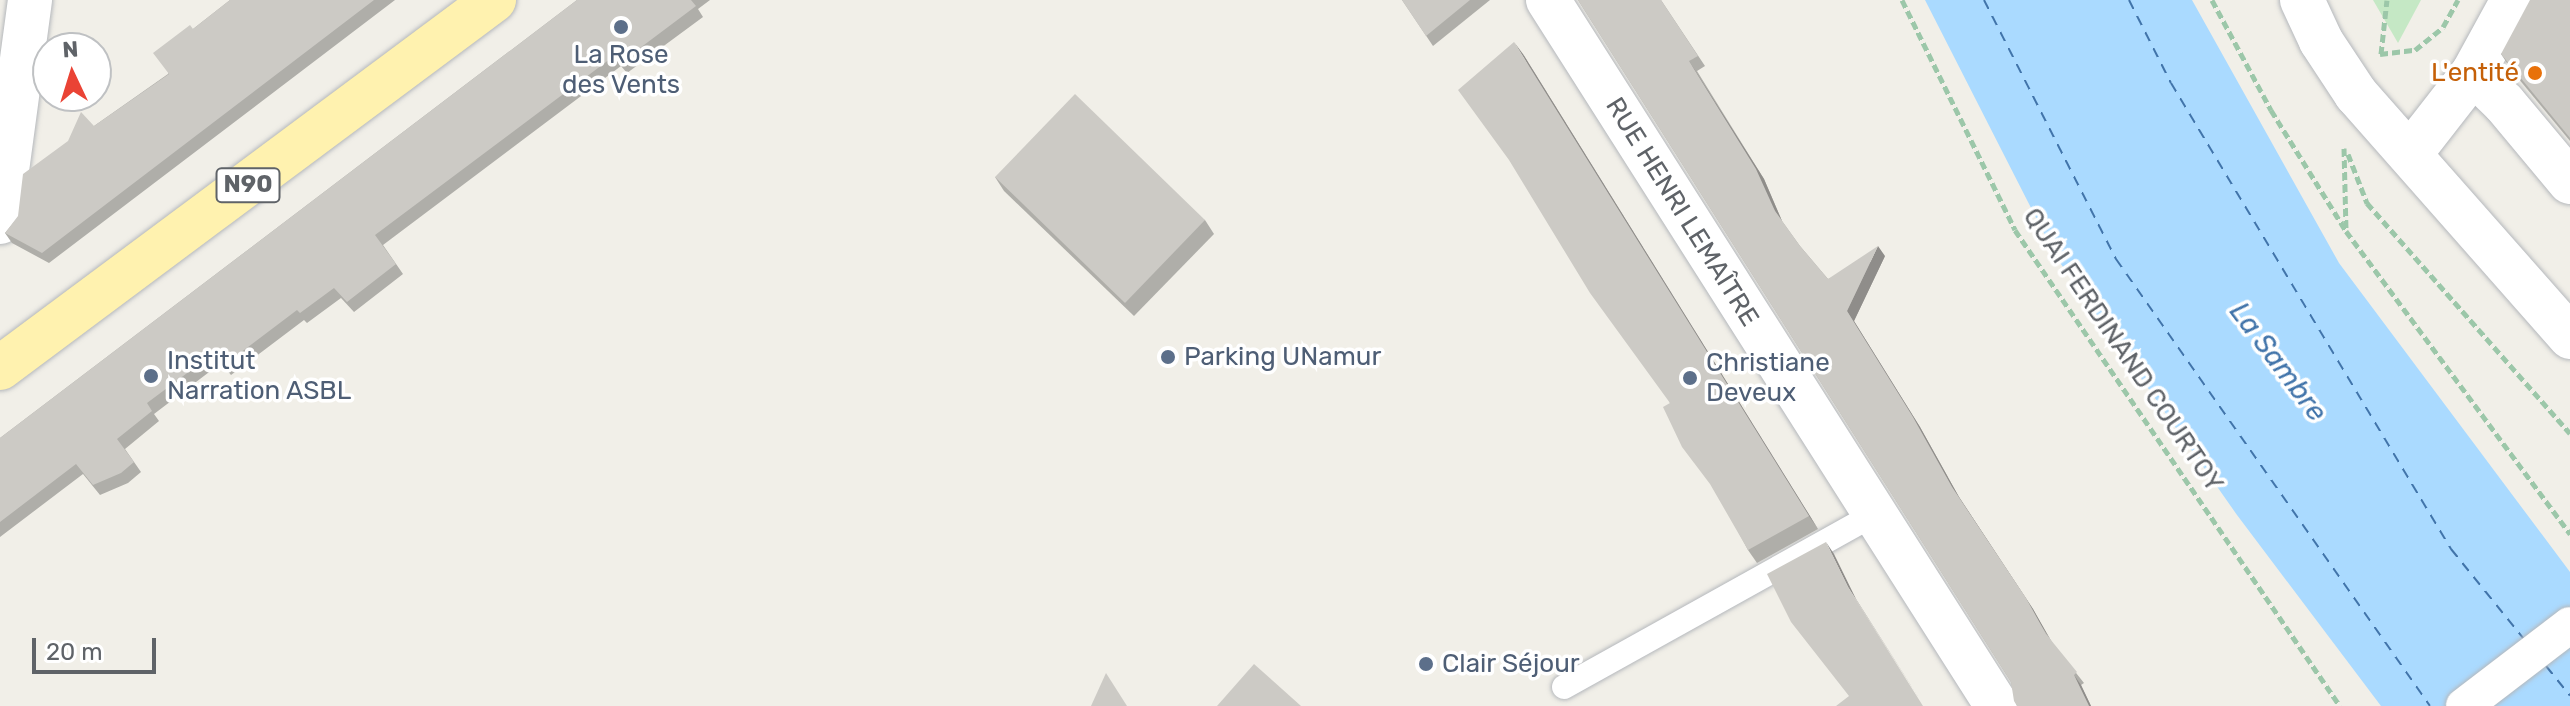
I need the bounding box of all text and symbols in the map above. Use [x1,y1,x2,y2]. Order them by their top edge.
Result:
marker: La Rose des Vents [612,18,630,36]
north arrow [32,32,112,112]
text: N [62,36,79,64]
place label: La Rose des Vents [562,39,680,100]
place label: L'entité [2431,57,2519,89]
marker: L'entité [2526,64,2544,82]
street label: RUE HENRI LEMAÎTRE [1599,92,1765,332]
road number: N90 [214,165,282,205]
street label: QUAI FERDINAND COURTOY [2016,202,2230,498]
water label: La Sambre [2222,296,2334,428]
place label: Parking UNamur [1184,341,1381,373]
place label: Institut Narration ASBL [167,345,352,406]
place label: Christiane Deveux [1706,347,1830,408]
marker: Parking UNamur [1159,348,1177,366]
marker: Institut Narration ASBL [142,367,160,385]
marker: Christiane Deveux [1681,369,1699,387]
scale bar [36,622,160,672]
text: 20 m [46,638,103,666]
place label: Clair Séjour [1442,648,1580,680]
marker: Clair Séjour [1417,655,1435,673]

